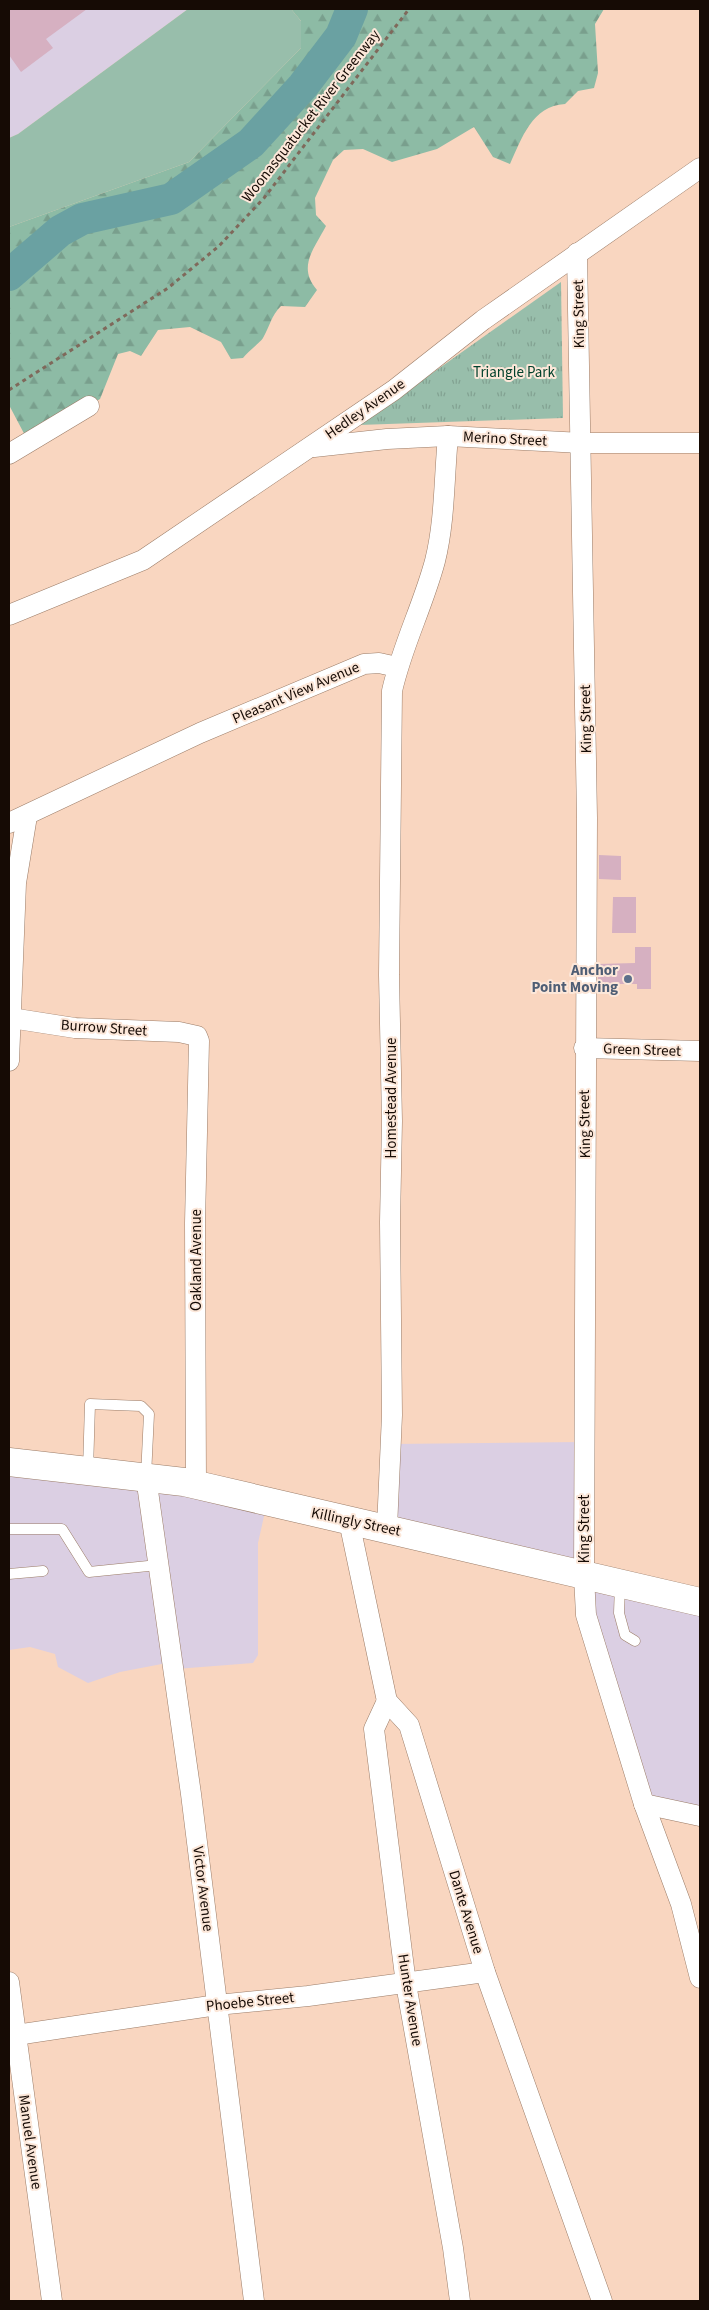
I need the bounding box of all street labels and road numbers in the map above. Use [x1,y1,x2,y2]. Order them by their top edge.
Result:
street label: Woonasquatucket River Greenway [237,25,385,207]
street label: King Street [568,279,590,349]
street label: Hedley Avenue [321,374,409,444]
street label: Merino Street [462,426,548,452]
street label: Pleasant View Avenue [229,657,363,729]
street label: King Street [575,684,597,754]
street label: Burrow Street [60,1015,148,1041]
street label: Homestead Avenue [381,1038,402,1158]
street label: Green Street [603,1038,681,1062]
street label: King Street [574,1089,596,1159]
street label: Oakland Avenue [186,1209,207,1311]
street label: King Street [574,1495,595,1563]
street label: Killingly Street [309,1502,403,1542]
street label: Victor Avenue [187,1845,219,1933]
street label: Dante Avenue [443,1868,489,1956]
street label: Hunter Avenue [392,1952,428,2048]
street label: Phoebe Street [205,1987,295,2017]
street label: Manuel Avenue [13,2093,47,2191]

